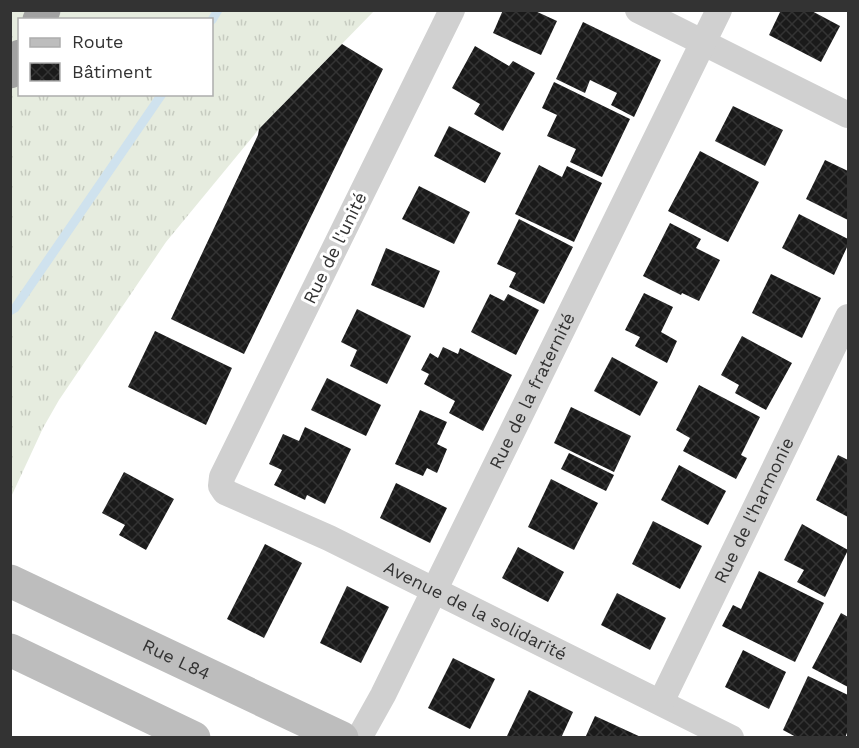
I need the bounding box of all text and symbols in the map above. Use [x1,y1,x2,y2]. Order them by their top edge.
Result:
legend [18,18,213,96]
text: Route [72,31,124,52]
text: Bâtiment [72,61,152,82]
street label: Rue de l'unité [298,189,371,307]
street label: Rue de la fraternité [485,309,579,472]
street label: Rue de l'harmonie [709,434,798,587]
street label: Avenue de la solidarité [381,556,570,665]
street label: Rue L84 [139,634,214,684]

